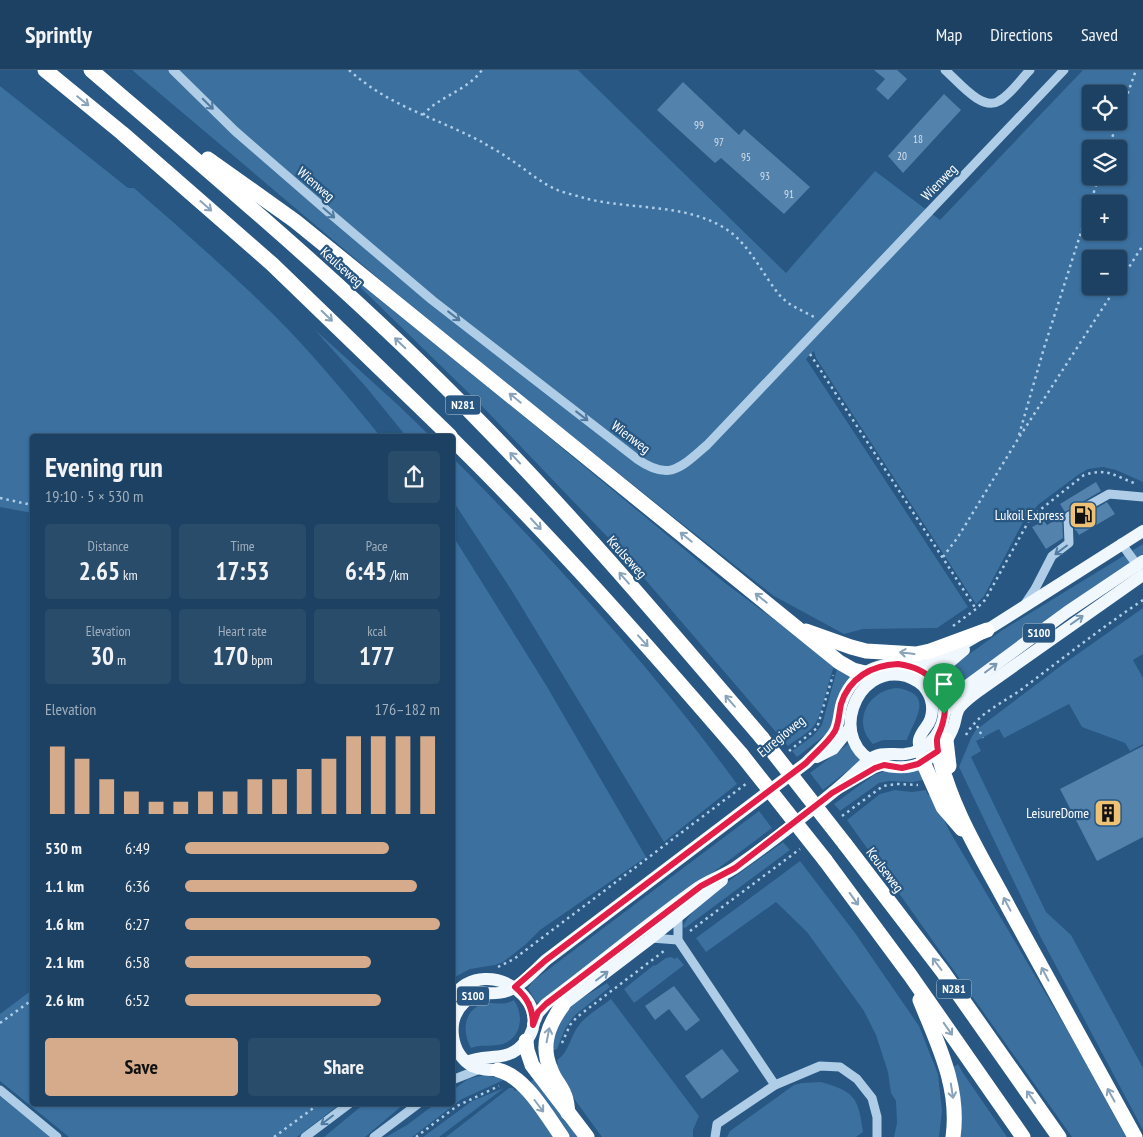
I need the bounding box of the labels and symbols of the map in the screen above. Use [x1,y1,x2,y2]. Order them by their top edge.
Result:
one-way arrow [76,95,89,106]
one-way arrow [202,98,214,111]
house number: 99 [694,118,704,132]
house number: 18 [913,132,923,146]
house number: 97 [714,135,724,149]
house number: 20 [897,149,907,163]
house number: 95 [741,150,751,164]
street label: Wienweg [917,160,961,204]
street label: Wienweg [293,163,339,205]
house number: 93 [760,169,770,183]
house number: 91 [784,187,794,201]
one-way arrow [200,201,213,212]
one-way arrow [322,207,335,219]
street label: Keulseweg [317,243,367,291]
one-way arrow [320,310,333,322]
one-way arrow [447,311,460,322]
one-way arrow [394,337,406,349]
one-way arrow [509,393,522,404]
road number: N281 [446,396,480,414]
one-way arrow [575,411,588,422]
street label: Wienweg [608,417,654,457]
one-way arrow [509,452,521,464]
fuel station icon: Lukoil Express [1068,500,1098,530]
place label: Lukoil Express [995,506,1064,524]
one-way arrow [530,517,542,530]
street label: Keulseweg [603,532,651,582]
one-way arrow [680,532,693,543]
one-way arrow [1054,545,1068,555]
one-way arrow [619,572,630,585]
one-way arrow [755,592,768,603]
one-way arrow [1070,615,1084,625]
road number: S100 [1023,624,1055,642]
one-way arrow [637,635,649,648]
one-way arrow [900,648,916,658]
pin [923,663,965,714]
one-way arrow [984,663,997,674]
one-way arrow [725,695,736,708]
street label: Euregioweg [753,711,809,761]
building icon: LeisureDome [1093,798,1123,828]
place label: LeisureDome [1026,804,1089,822]
street label: Keulseweg [862,844,908,896]
one-way arrow [849,892,859,906]
one-way arrow [1002,896,1012,911]
one-way arrow [931,958,942,971]
one-way arrow [1040,967,1049,982]
one-way arrow [595,970,608,981]
road number: N281 [936,980,972,999]
road number: S100 [457,986,489,1006]
one-way arrow [943,1022,953,1036]
one-way arrow [544,1027,553,1043]
one-way arrow [948,1083,958,1099]
one-way arrow [1106,1088,1116,1102]
one-way arrow [1026,1090,1036,1104]
one-way arrow [534,1099,544,1113]
one-way arrow [321,1115,334,1126]

